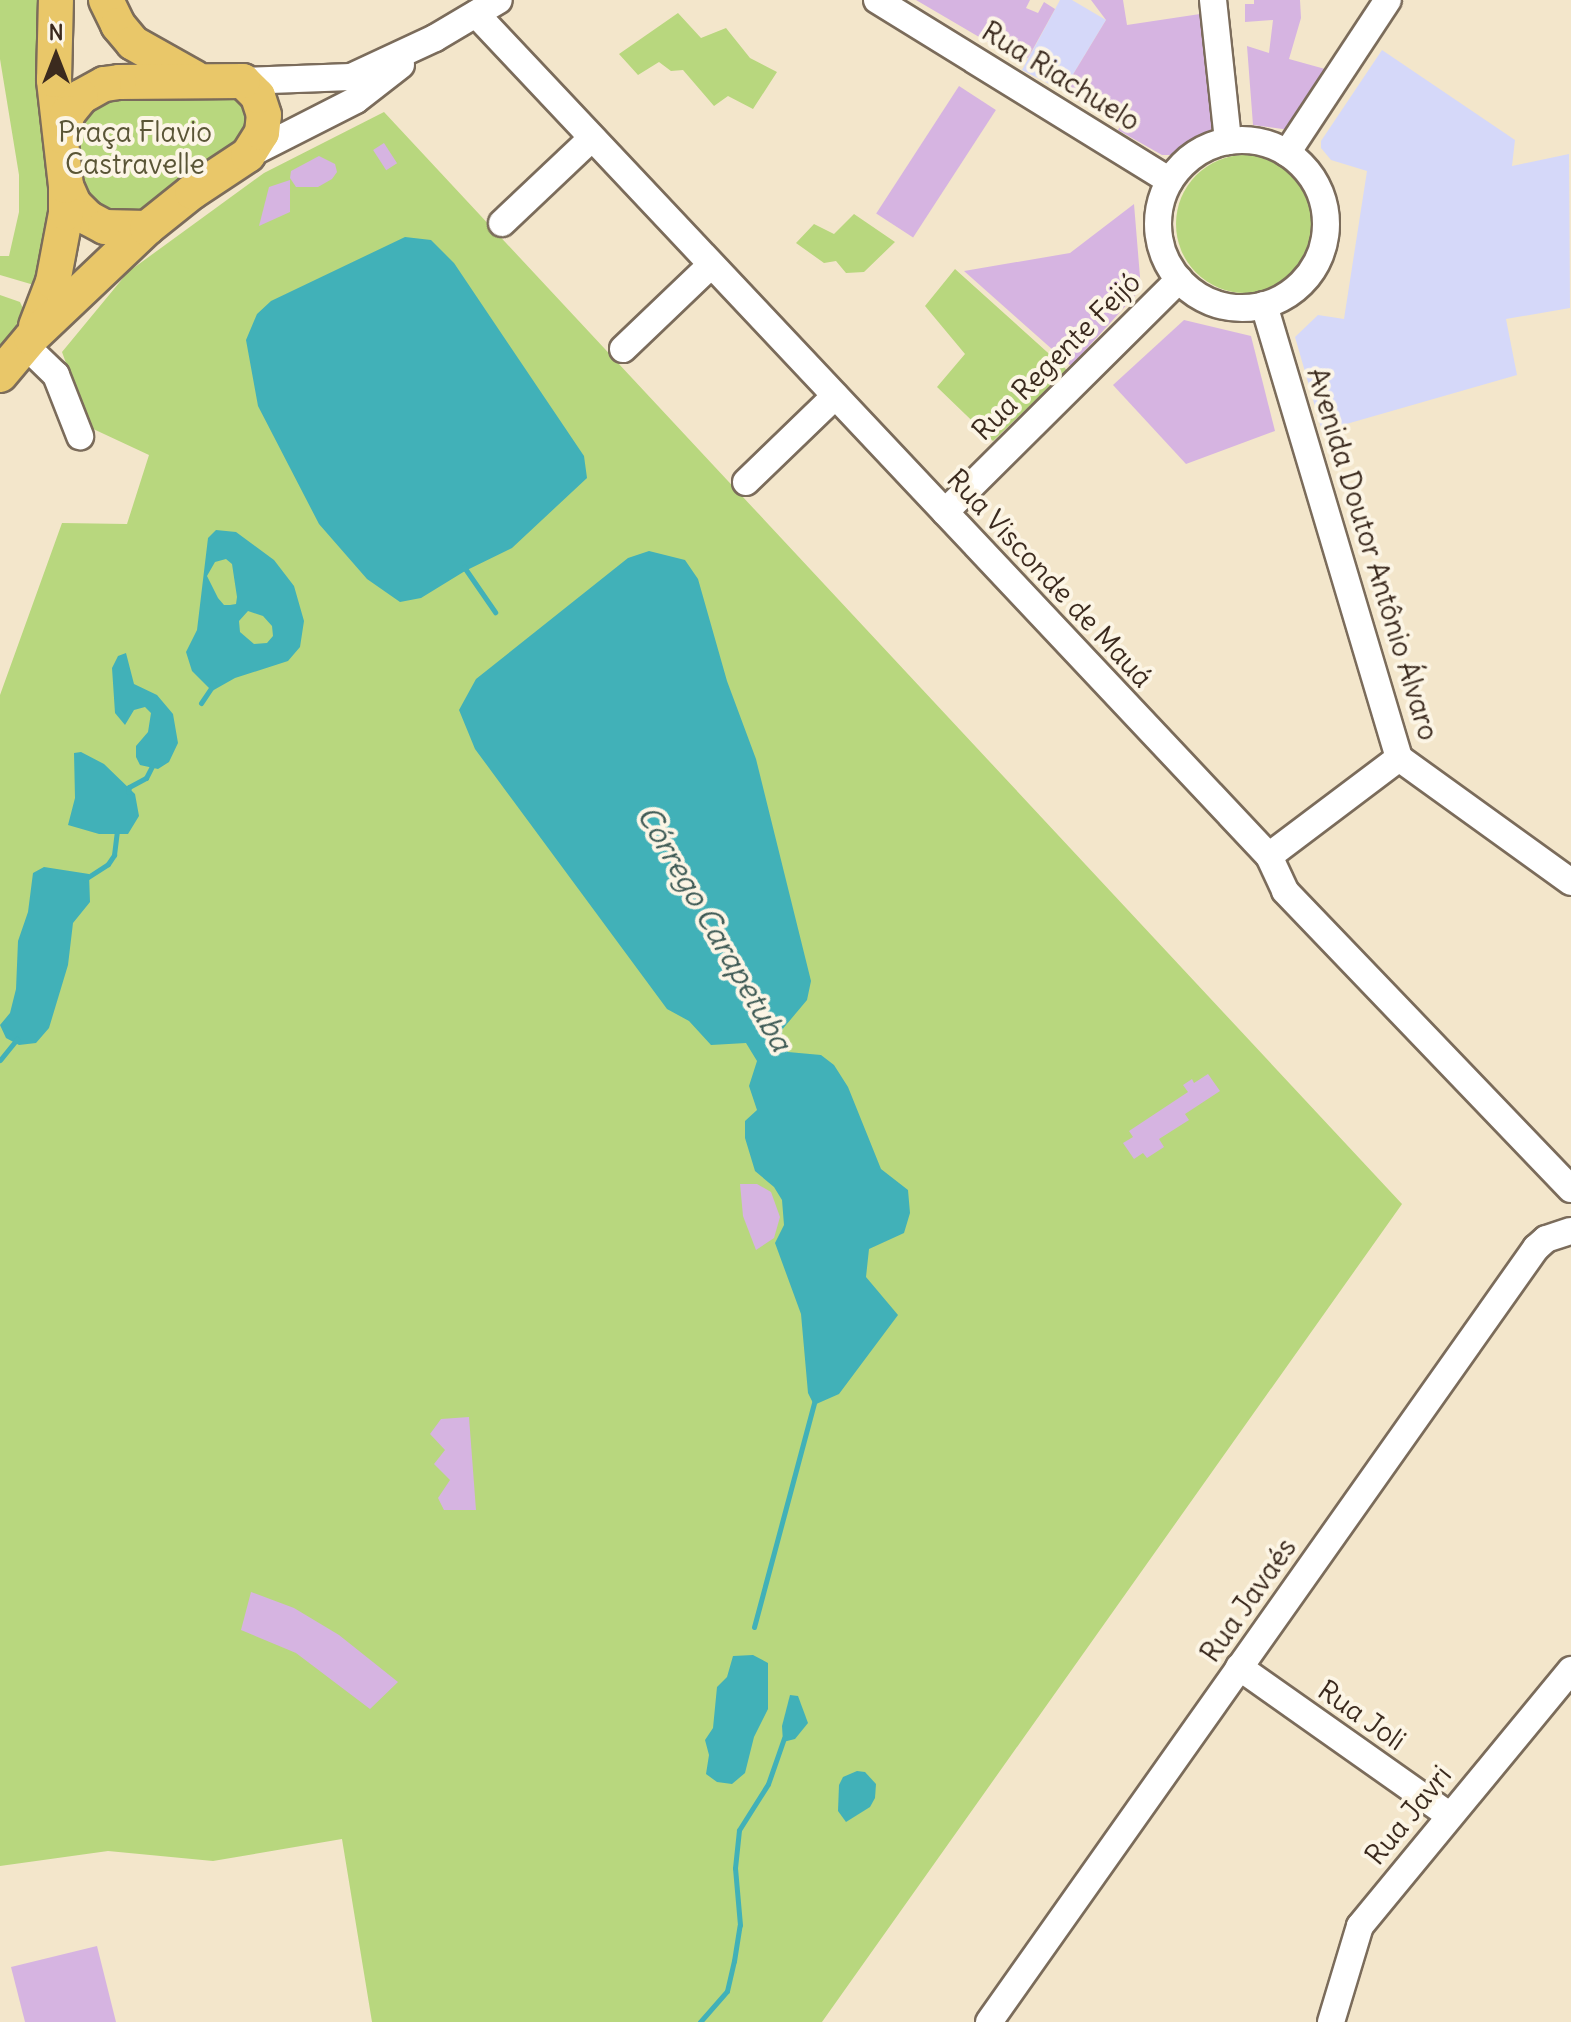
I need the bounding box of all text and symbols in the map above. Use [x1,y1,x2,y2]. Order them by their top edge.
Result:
street label: Rua Riachuelo [976,14,1146,138]
north arrow [16,16,96,96]
text: N [48,18,64,46]
park label: Praça Flavio Castravelle [58,115,212,181]
street label: Rua Regente Feijó [965,265,1147,447]
street label: Avenida Doutor Antônio Álvaro [1300,364,1446,744]
street label: Rua Visconde de Mauá [940,462,1160,694]
water label: Córrego Carapetuba [630,799,800,1057]
street label: Rua Javaés [1193,1531,1303,1669]
street label: Rua Joli [1312,1673,1412,1757]
street label: Rua Javri [1358,1759,1458,1871]

